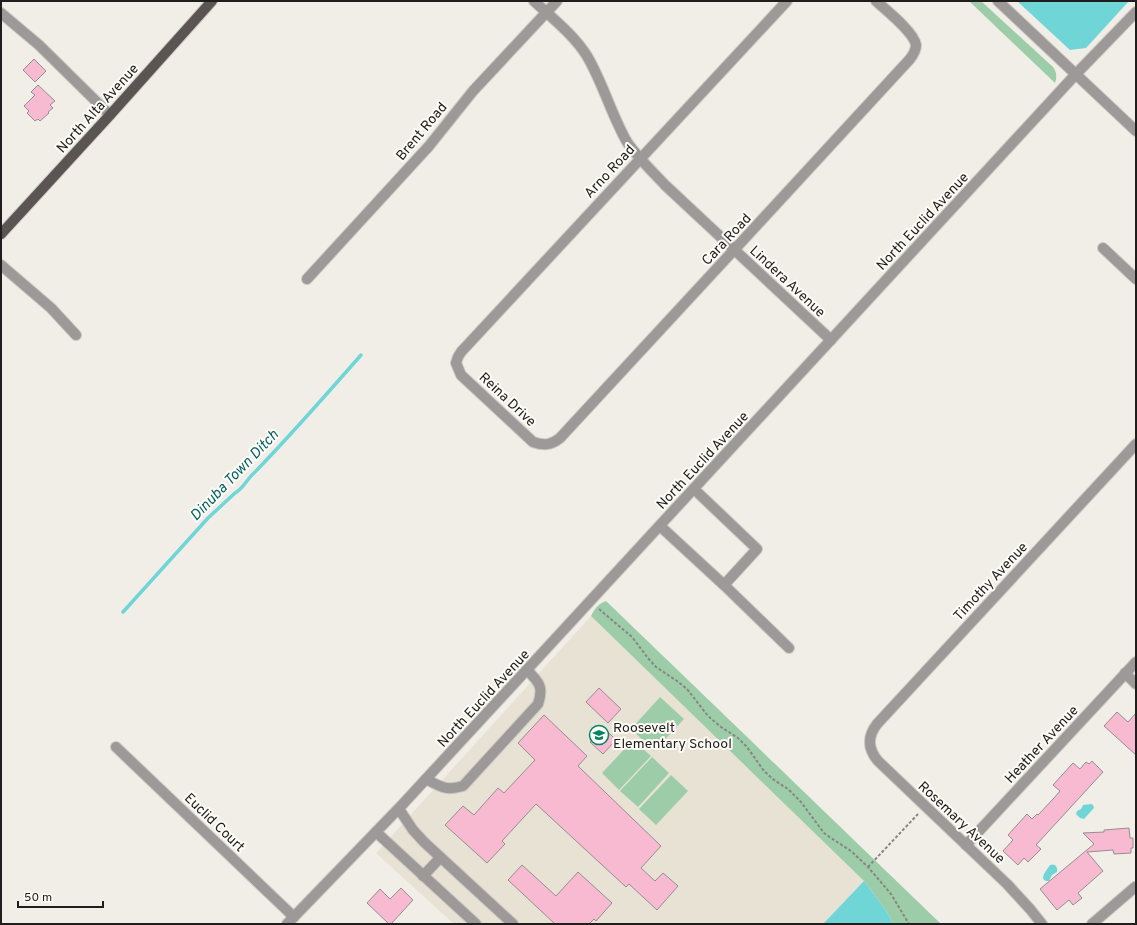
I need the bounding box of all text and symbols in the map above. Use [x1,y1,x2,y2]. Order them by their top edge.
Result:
street label: North Alta Avenue [54,61,143,157]
street label: Brent Road [393,99,451,164]
street label: Arno Road [581,142,639,202]
street label: North Euclid Avenue [873,170,973,274]
street label: Cara Road [699,211,755,270]
street label: Lindera Avenue [746,243,828,321]
street label: Reina Drive [475,369,539,431]
street label: North Euclid Avenue [653,409,753,513]
water label: Dinuba Town Ditch [187,426,283,526]
street label: Timothy Avenue [950,539,1032,625]
street label: North Euclid Avenue [434,647,534,751]
street label: Heather Avenue [1002,703,1082,787]
place label: Roosevelt Elementary School [613,720,732,753]
school or university icon: Roosevelt Elementary School [588,724,610,746]
street label: Rosemary Avenue [914,778,1008,868]
street label: Euclid Court [180,790,248,856]
scale bar [18,883,103,909]
text: 50 m [24,890,52,906]

